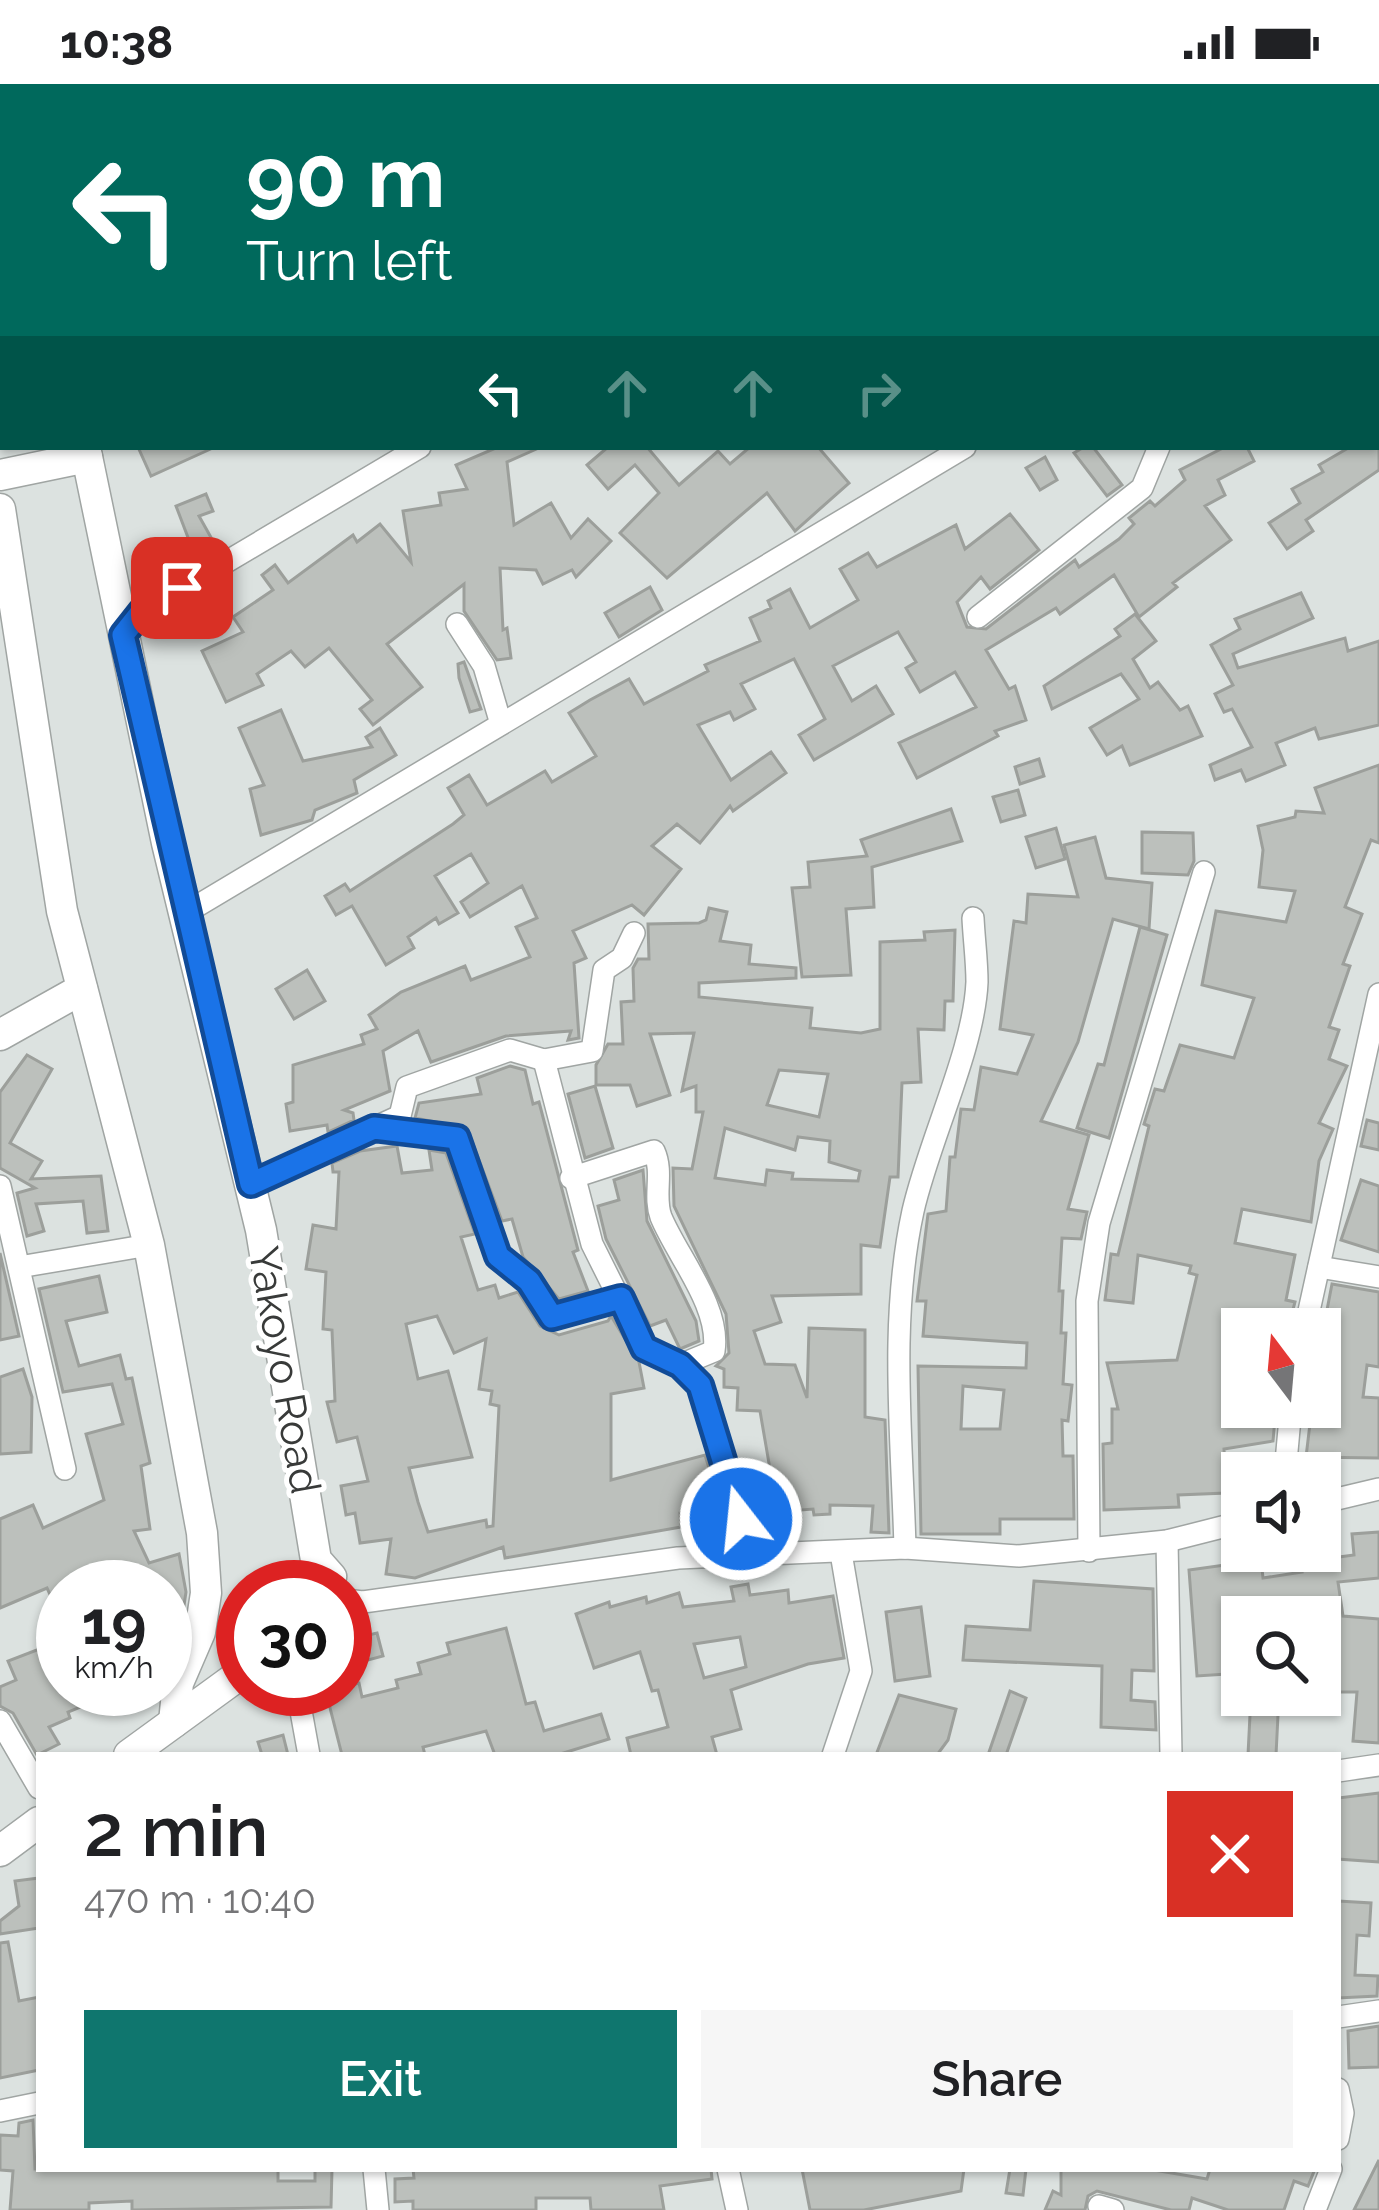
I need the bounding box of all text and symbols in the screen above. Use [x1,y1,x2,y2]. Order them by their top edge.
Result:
text: 10:38 [60,16,173,69]
text: 90 m [246,128,445,227]
icon: left [48,132,204,288]
text: Turn left [246,229,453,293]
icon: left [468,360,534,426]
icon: ahead [594,360,660,426]
icon: ahead [720,360,786,426]
icon: right [846,360,912,426]
pin [131,537,233,639]
icon: arrive [149,555,215,621]
street label: Yakoyo Road [239,1243,330,1498]
north arrow [1221,1308,1341,1428]
map controls [1221,1308,1341,1716]
button: sound [1221,1452,1341,1572]
position arrow [678,1456,804,1582]
speed limit sign: 30 [216,1560,372,1716]
text: 19 [82,1588,146,1658]
button: search [1221,1596,1341,1716]
text: km/h [74,1650,154,1685]
text: 2 min [84,1788,268,1873]
button: close [1167,1791,1293,1917]
text: 470 m · 10:40 [84,1876,316,1922]
button: Exit [84,2010,677,2148]
button: Share [701,2010,1293,2148]

